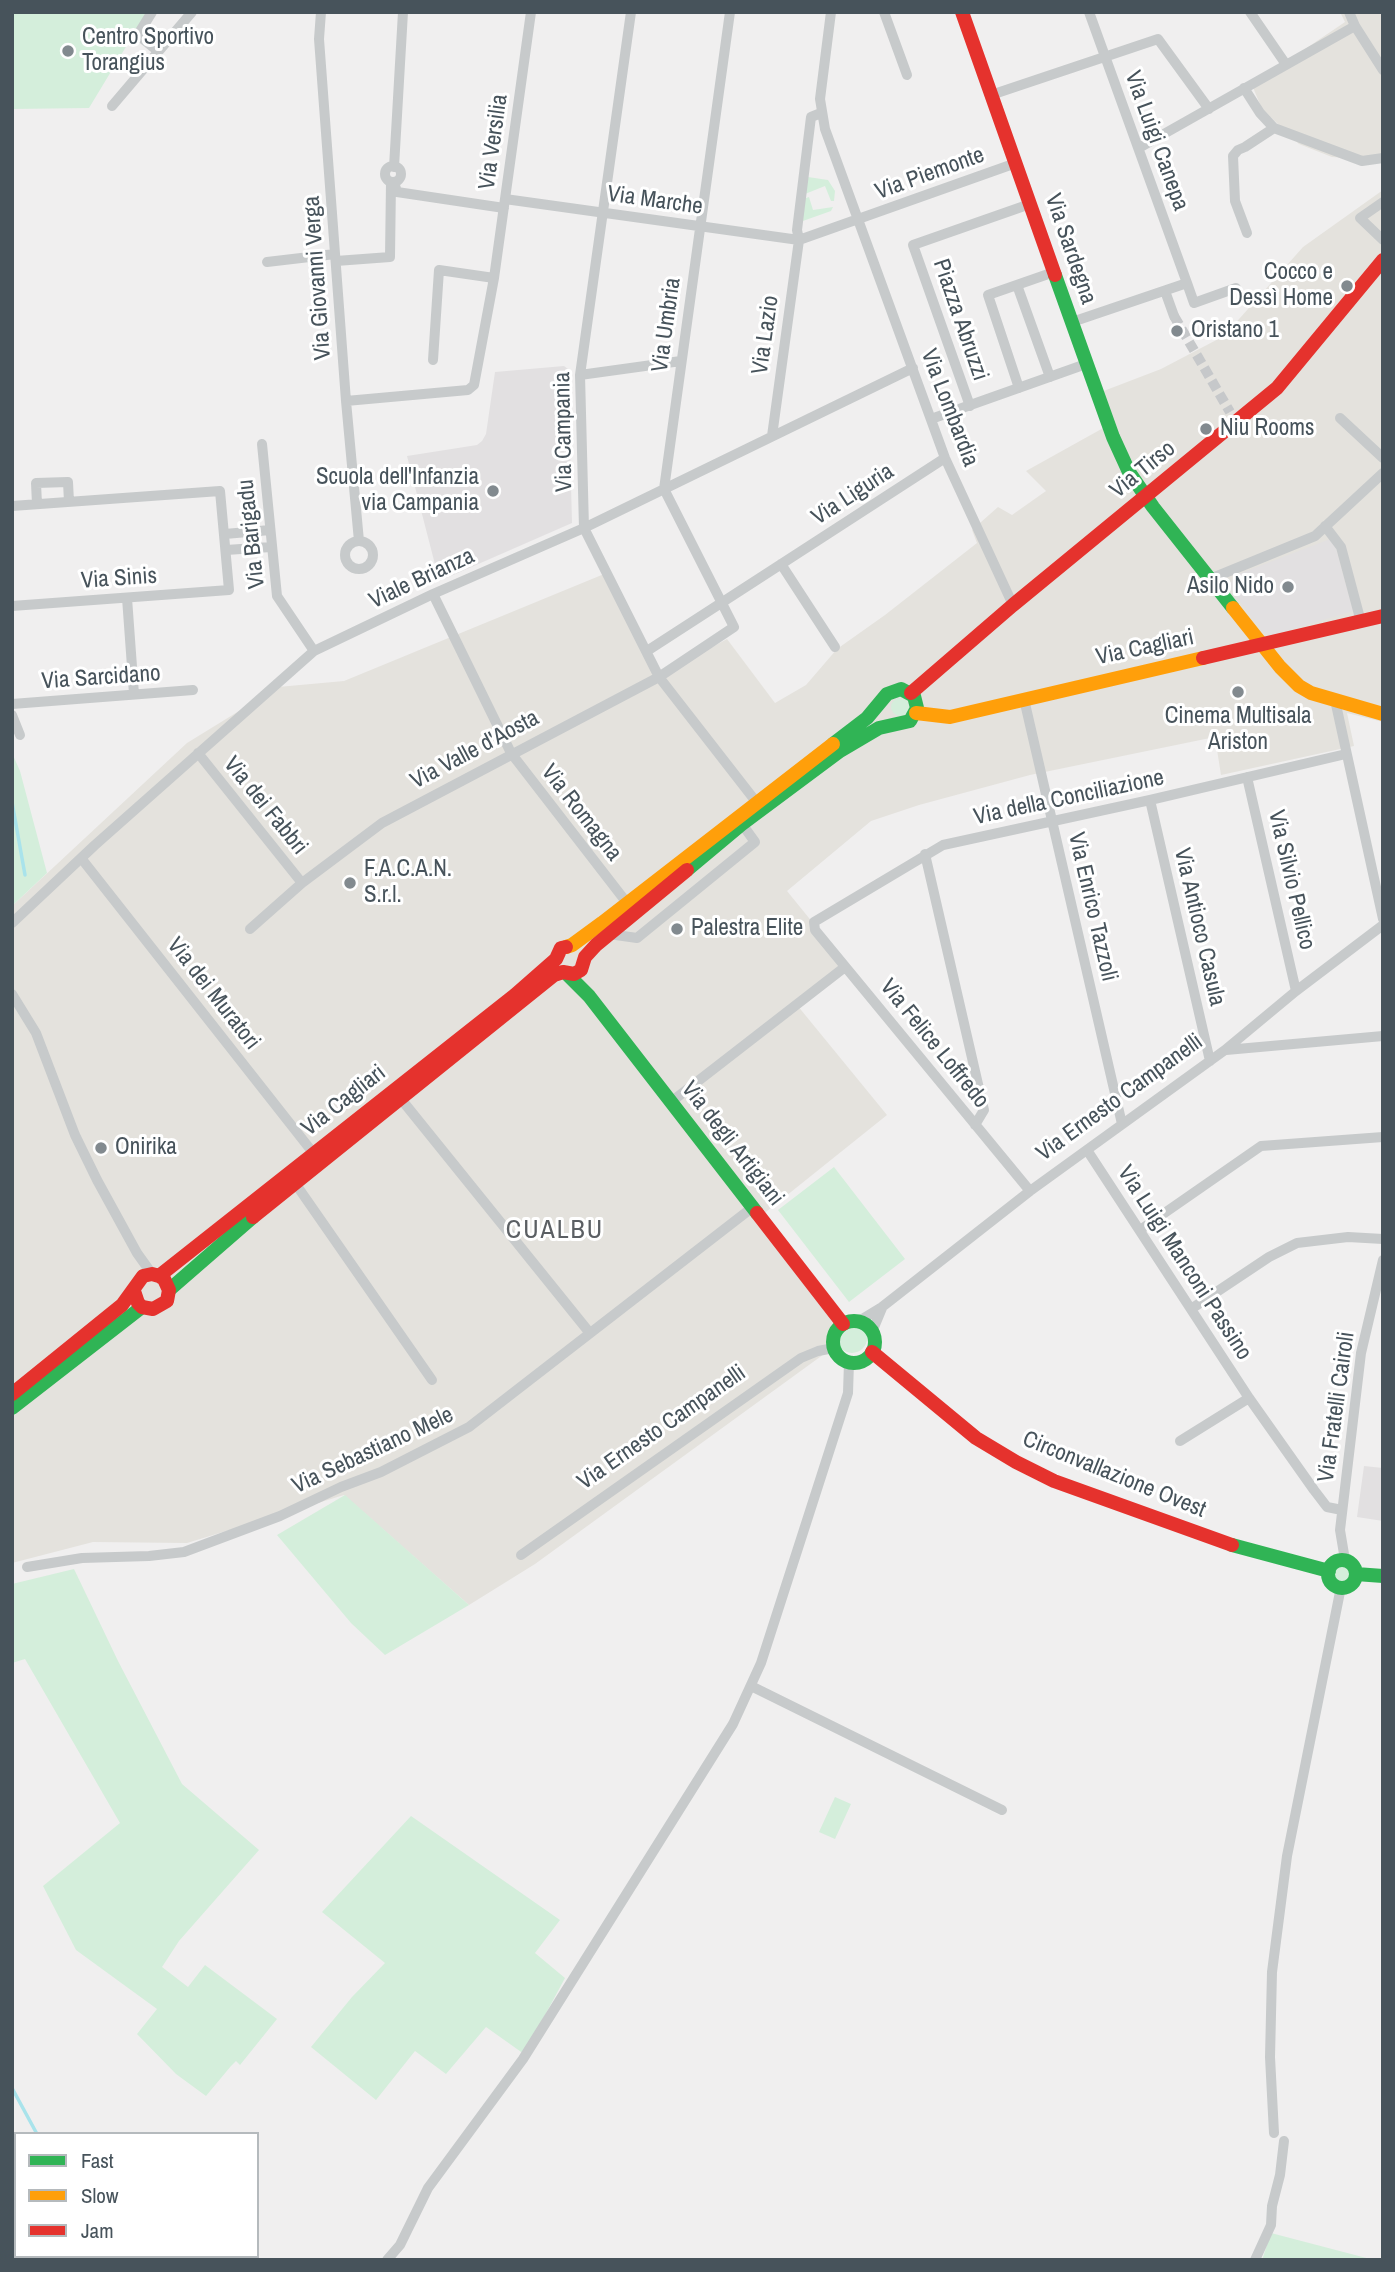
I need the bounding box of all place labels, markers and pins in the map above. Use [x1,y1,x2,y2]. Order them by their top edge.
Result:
place label: Centro Sportivo Torangius [82,24,214,78]
marker: Centro Sportivo Torangius [60,43,76,59]
place label: Cocco e Dessì Home [1229,259,1333,313]
marker: Cocco e Dessì Home [1339,278,1355,294]
place label: Oristano 1 [1191,317,1279,345]
marker: Oristano 1 [1169,323,1185,339]
place label: Niu Rooms [1220,415,1314,443]
marker: Niu Rooms [1198,421,1214,437]
place label: Scuola dell'Infanzia via Campania [316,464,479,518]
marker: Scuola dell'Infanzia via Campania [485,483,501,499]
place label: Asilo Nido [1187,573,1274,601]
marker: Asilo Nido [1280,579,1296,595]
marker: Cinema Multisala Ariston [1230,684,1246,700]
place label: Cinema Multisala Ariston [1165,703,1311,757]
place label: F.A.C.A.N. S.r.l. [364,856,452,910]
marker: F.A.C.A.N. S.r.l. [342,875,358,891]
place label: Palestra Elite [691,915,803,943]
marker: Palestra Elite [669,921,685,937]
place label: Onirika [115,1134,177,1162]
marker: Onirika [93,1140,109,1156]

